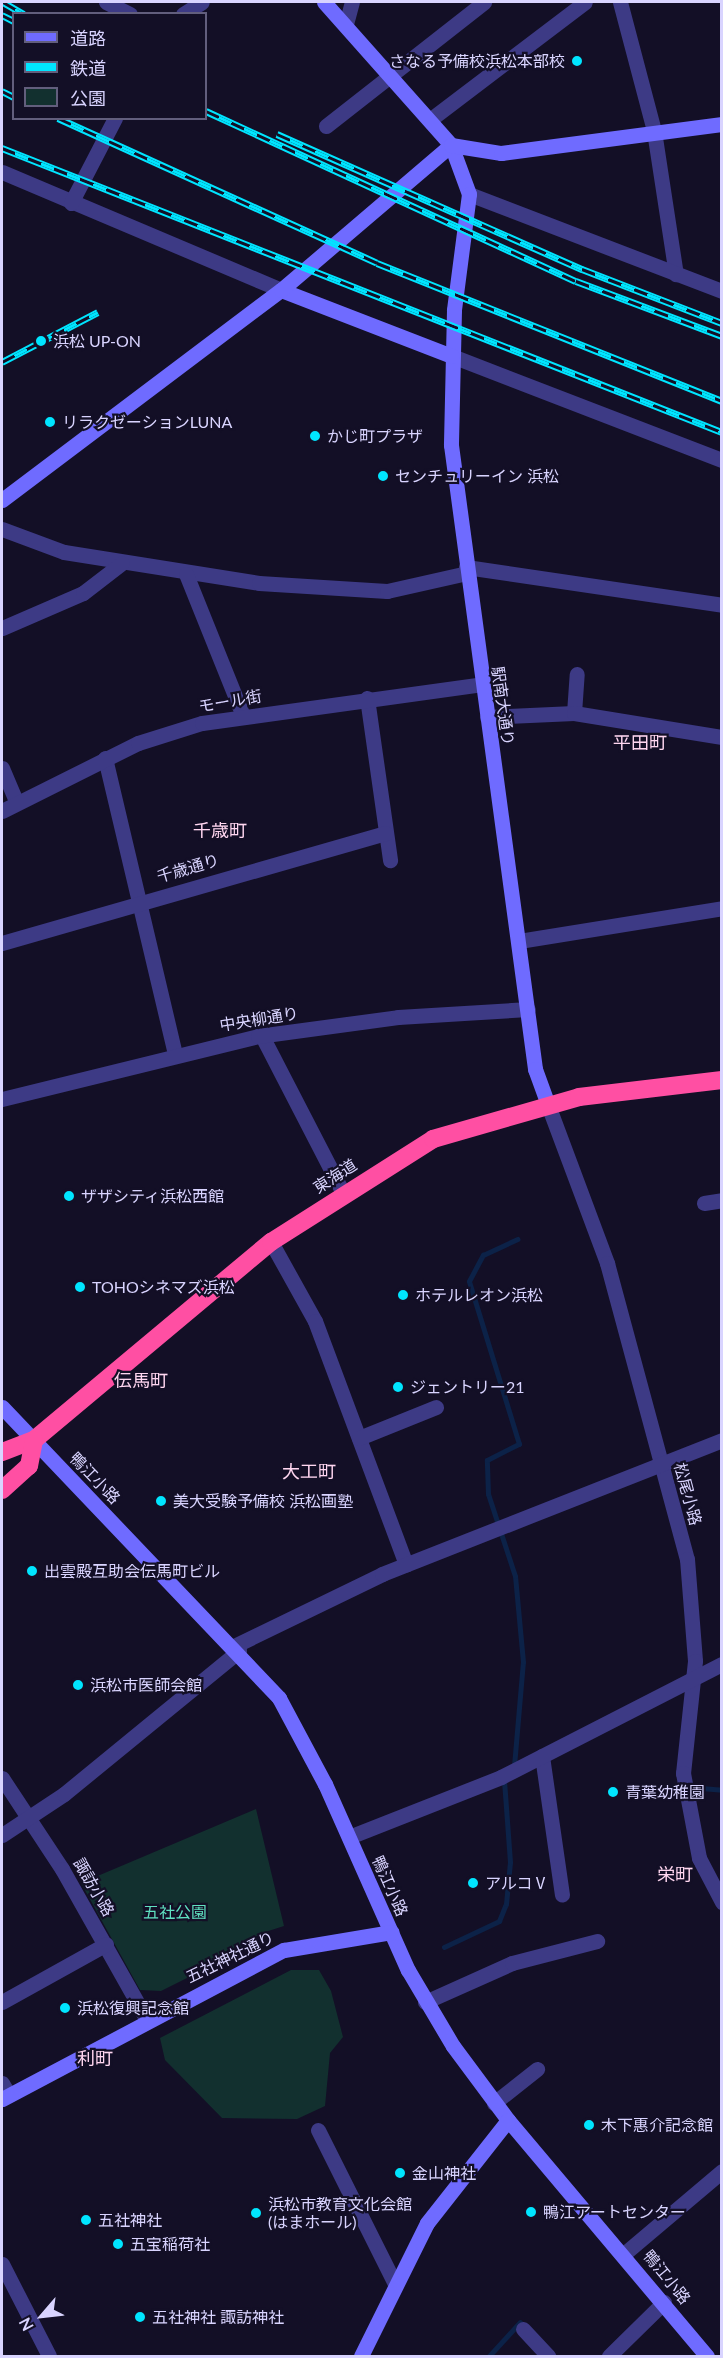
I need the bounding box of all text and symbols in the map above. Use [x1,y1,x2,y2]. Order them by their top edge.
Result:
legend [12,12,207,120]
text: 道路 [70,27,106,49]
place label: さなる予備校浜松本部校 [389,51,565,71]
marker: さなる予備校浜松本部校 [570,54,584,68]
text: 鉄道 [70,57,106,79]
text: 公園 [70,87,106,109]
place label: 浜松 UP-ON [53,331,141,351]
marker: 浜松 UP-ON [34,334,48,348]
place label: リラクゼーションLUNA [62,412,233,432]
marker: リラクゼーションLUNA [43,415,57,429]
place label: かじ町プラザ [327,426,423,446]
marker: かじ町プラザ [308,429,322,443]
place label: センチュリーイン 浜松 [395,466,559,486]
marker: センチュリーイン 浜松 [376,469,390,483]
street label: 駅南大通り [488,665,518,747]
street label: モール街 [197,686,263,716]
district label: 平田町 [613,731,667,753]
district label: 千歳町 [193,819,247,841]
street label: 千歳通り [155,850,221,886]
street label: 中央柳通り [218,1003,300,1035]
street label: 東海道 [310,1155,360,1197]
place label: ザザシティ浜松西館 [81,1186,225,1206]
marker: ザザシティ浜松西館 [62,1189,76,1203]
place label: TOHOシネマズ浜松 [92,1277,235,1297]
marker: TOHOシネマズ浜松 [73,1280,87,1294]
place label: ホテルレオン浜松 [415,1285,543,1305]
marker: ホテルレオン浜松 [396,1288,410,1302]
district label: 伝馬町 [114,1369,168,1391]
place label: ジェントリー21 [410,1377,525,1397]
marker: ジェントリー21 [391,1380,405,1394]
street label: 鴨江小路 [66,1448,124,1508]
district label: 大工町 [282,1460,336,1482]
street label: 松尾小路 [670,1461,706,1527]
place label: 美大受験予備校 浜松画塾 [173,1491,353,1511]
marker: 美大受験予備校 浜松画塾 [154,1494,168,1508]
place label: 出雲殿互助会伝馬町ビル [44,1561,220,1581]
marker: 出雲殿互助会伝馬町ビル [25,1564,39,1578]
place label: 浜松市医師会館 [90,1675,202,1695]
marker: 浜松市医師会館 [71,1678,85,1692]
place label: 青葉幼稚園 [625,1782,705,1802]
marker: 青葉幼稚園 [606,1785,620,1799]
street label: 鴨江小路 [368,1853,412,1919]
street label: 諏訪小路 [70,1854,118,1920]
district label: 栄町 [657,1863,693,1885]
place label: アルコⅤ [485,1873,549,1893]
marker: アルコⅤ [466,1876,480,1890]
park label: 五社公園 [143,1902,207,1922]
street label: 五社神社通り [183,1927,277,1987]
place label: 浜松復興記念館 [77,1998,189,2018]
marker: 浜松復興記念館 [58,2001,72,2015]
district label: 利町 [77,2047,113,2069]
place label: 木下惠介記念館 [601,2115,713,2135]
marker: 木下惠介記念館 [582,2118,596,2132]
place label: 金山神社 [412,2163,476,2183]
marker: 金山神社 [393,2166,407,2180]
place label: 浜松市教育文化会館 (はまホール) [268,2194,412,2232]
place label: 鴨江アートセンター [543,2202,686,2222]
marker: 鴨江アートセンター [524,2205,538,2219]
marker: 浜松市教育文化会館 (はまホール) [249,2206,263,2220]
place label: 五社神社 [98,2210,162,2230]
marker: 五社神社 [79,2213,93,2227]
place label: 五宝稲荷社 [130,2234,210,2254]
marker: 五宝稲荷社 [111,2237,125,2251]
street label: 鴨江小路 [639,2246,695,2308]
north arrow [12,2286,72,2346]
place label: 五社神社 諏訪神社 [152,2307,284,2327]
marker: 五社神社 諏訪神社 [133,2310,147,2324]
text: N [14,2315,37,2335]

